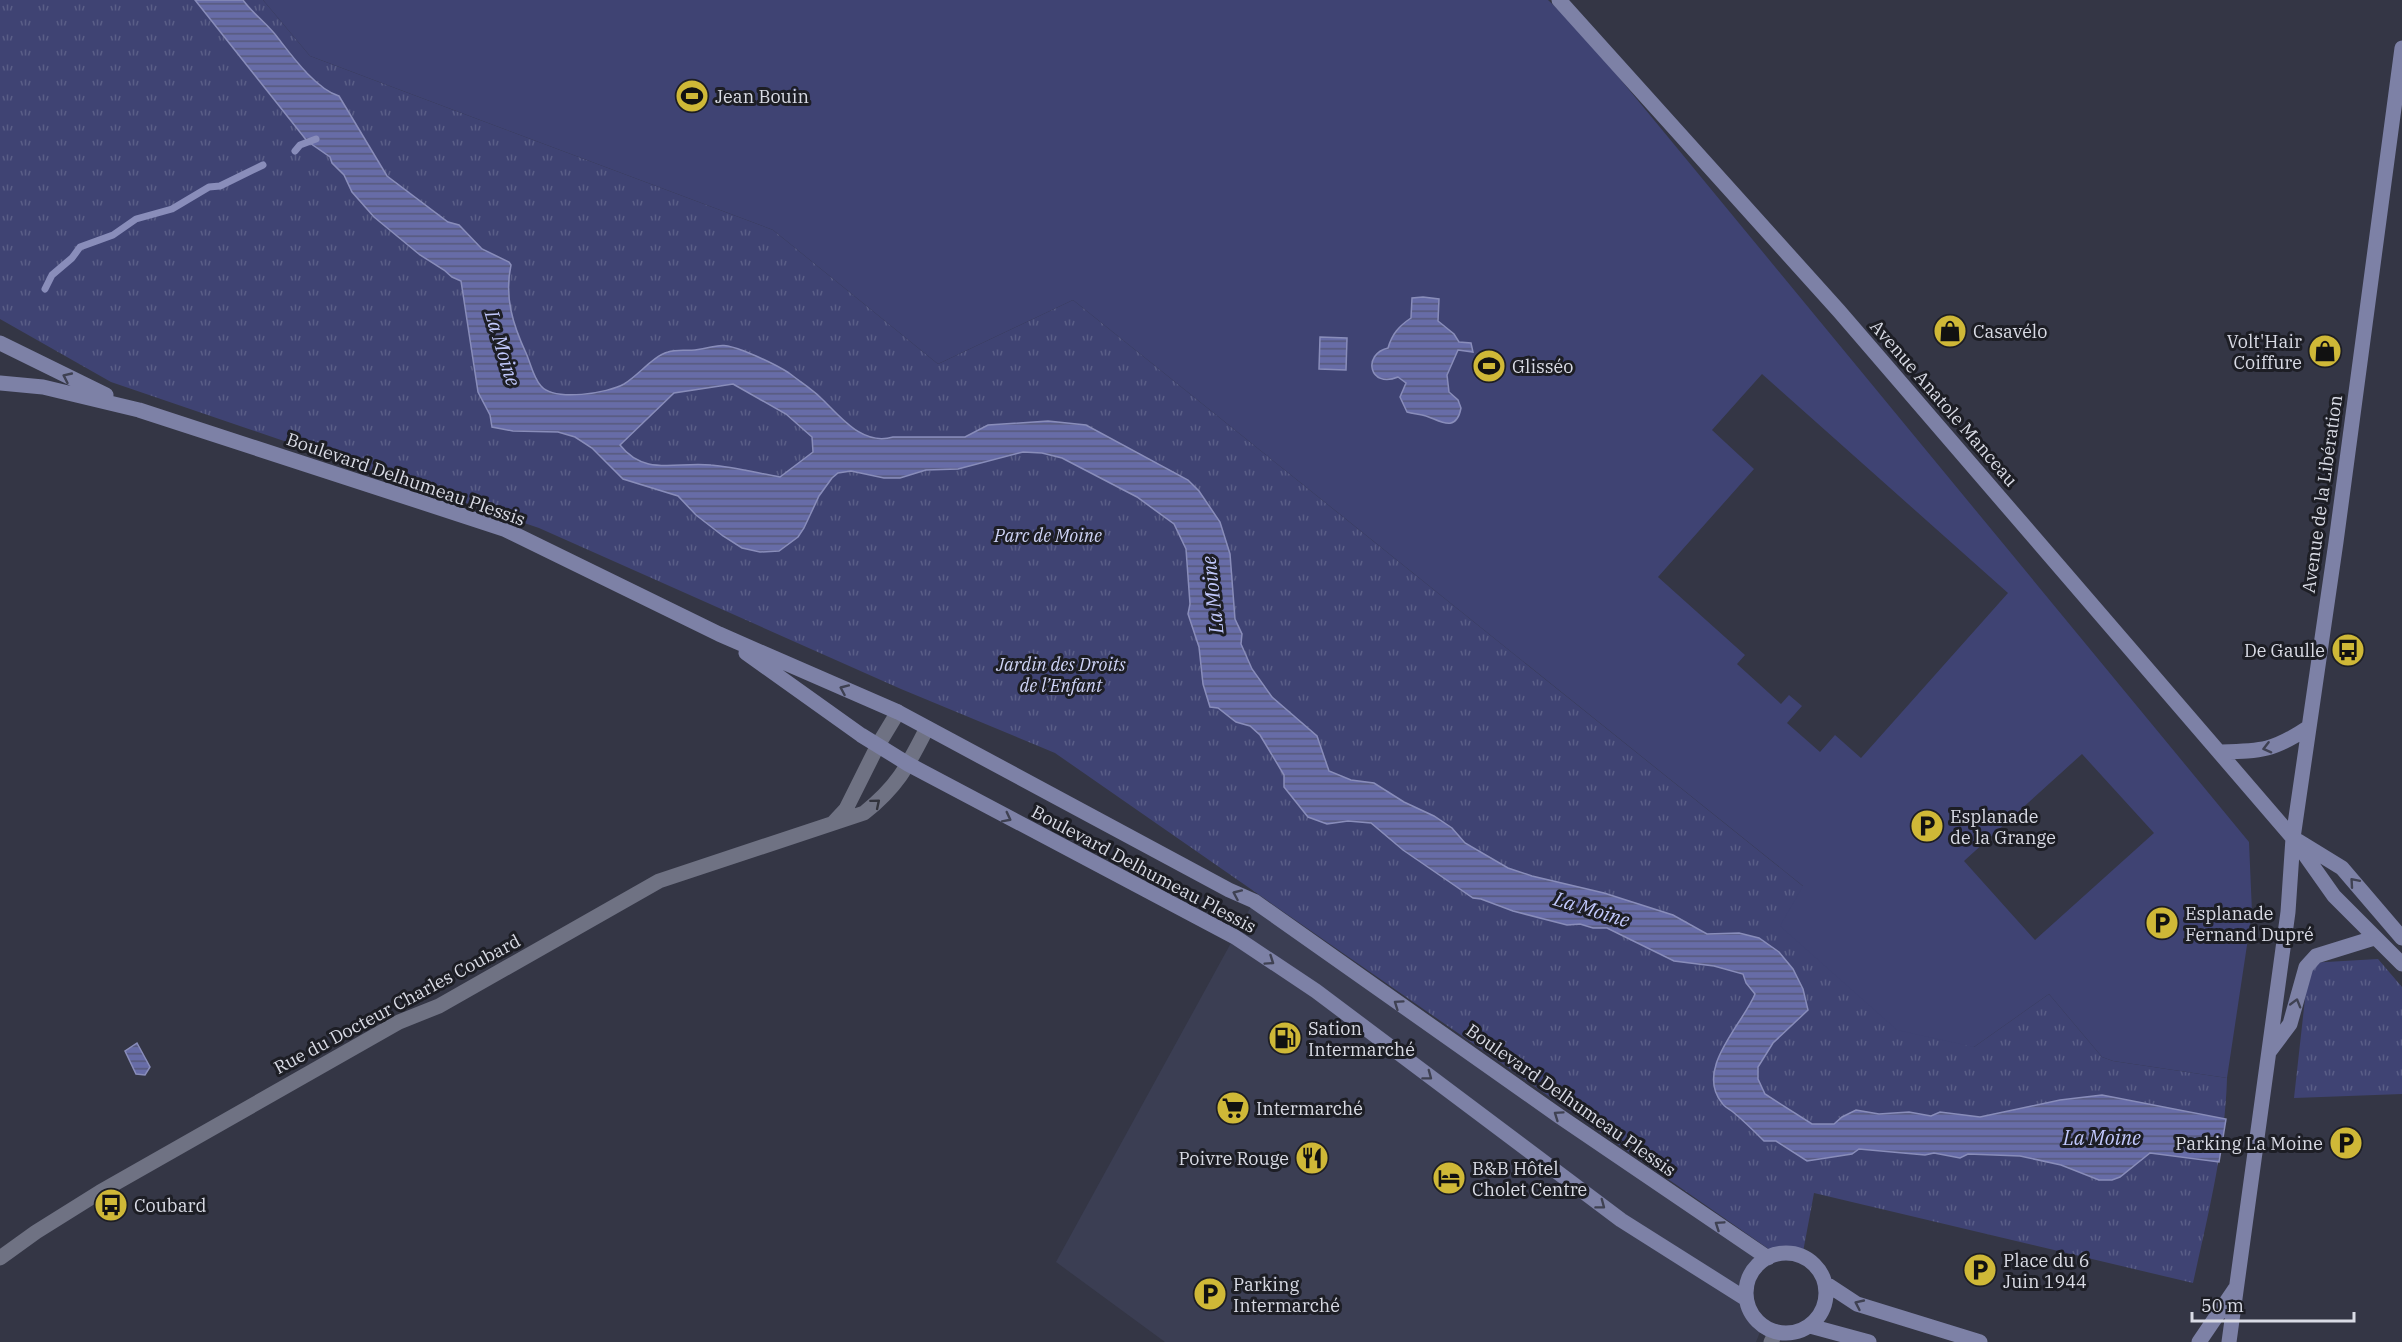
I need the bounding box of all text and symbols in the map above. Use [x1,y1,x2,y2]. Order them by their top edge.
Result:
sports icon: Jean Bouin [674,78,710,114]
place label: Jean Bouin [715,85,809,108]
water label: La Moine [478,306,527,389]
shop icon: Casavélo [1932,313,1968,349]
street label: Avenue Anatole Manceau [1865,315,2023,491]
place label: Casavélo [1973,320,2047,343]
place label: Volt'Hair Coiffure [2227,330,2302,374]
shop icon: Volt'Hair Coiffure [2307,333,2343,369]
sports icon: Glisséo [1471,348,1507,384]
place label: Glisséo [1512,355,1573,378]
one-way arrow [62,372,73,384]
street label: Avenue de la Libération [2297,393,2347,595]
street label: Boulevard Delhumeau Plessis [284,427,528,531]
park label: Parc de Moine [993,524,1102,547]
water label: La Moine [1194,555,1230,636]
bus stop icon: De Gaulle [2330,632,2366,668]
place label: De Gaulle [2244,639,2325,662]
park label: Jardin des Droits de l’Enfant [995,653,1126,697]
one-way arrow [840,684,851,696]
one-way arrow [2262,741,2272,754]
one-way arrow [869,799,880,810]
street label: Boulevard Delhumeau Plessis [1028,800,1260,938]
place label: Esplanade de la Grange [1950,805,2056,849]
parking icon: Esplanade de la Grange [1909,808,1945,844]
one-way arrow [1001,810,1012,822]
one-way arrow [2350,878,2361,889]
water label: La Moine [1550,884,1633,933]
one-way arrow [1233,889,1244,901]
place label: Esplanade Fernand Dupré [2185,902,2314,946]
parking icon: Esplanade Fernand Dupré [2144,905,2180,941]
street label: Rue du Docteur Charles Coubard [270,929,524,1079]
one-way arrow [1264,954,1275,965]
one-way arrow [2289,998,2301,1009]
one-way arrow [1394,1000,1405,1011]
place label: Sation Intermarché [1308,1017,1415,1061]
street label: Boulevard Delhumeau Plessis [1462,1019,1680,1181]
fuel station icon: Sation Intermarché [1267,1020,1303,1056]
one-way arrow [1421,1069,1432,1080]
supermarket icon: Intermarché [1215,1090,1251,1126]
place label: Intermarché [1256,1097,1363,1120]
one-way arrow [1554,1111,1565,1122]
water label: La Moine [2062,1124,2141,1151]
parking icon: Parking La Moine [2328,1125,2364,1161]
place label: Parking La Moine [2175,1132,2323,1155]
restaurant icon: Poivre Rouge [1294,1140,1330,1176]
place label: Poivre Rouge [1178,1147,1289,1170]
place label: B&B Hôtel Cholet Centre [1472,1157,1587,1201]
hotel icon: B&B Hôtel Cholet Centre [1431,1160,1467,1196]
bus stop icon: Coubard [93,1187,129,1223]
place label: Coubard [134,1194,207,1217]
one-way arrow [1594,1198,1605,1209]
one-way arrow [1715,1221,1726,1232]
place label: Place du 6 Juin 1944 [2003,1249,2089,1293]
parking icon: Place du 6 Juin 1944 [1962,1252,1998,1288]
place label: Parking Intermarché [1233,1273,1340,1317]
parking icon: Parking Intermarché [1192,1276,1228,1312]
scale bar [2192,1285,2354,1323]
text: 50 m [2201,1294,2244,1317]
one-way arrow [1854,1299,1865,1311]

